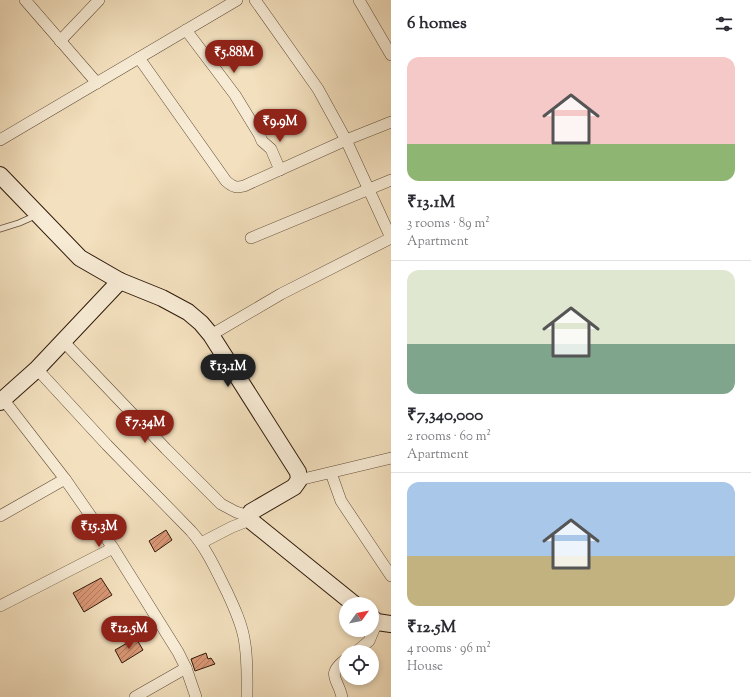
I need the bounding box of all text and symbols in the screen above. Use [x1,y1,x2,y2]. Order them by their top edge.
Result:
text: 6 homes [407,12,467,36]
icon: filters [713,13,735,35]
pin: ₹5.88M [201,40,267,74]
text: ₹5.88M [214,44,254,62]
icon: home [535,83,607,155]
pin: ₹9.9M [252,109,308,143]
text: ₹9.9M [262,113,298,131]
text: ₹13.1M [407,191,455,215]
text: 3 rooms · 89 m² [407,215,490,233]
text: Apartment [407,233,468,251]
icon: home [535,296,607,368]
pin: ₹13.1M [195,354,261,388]
text: ₹13.1M [210,358,246,376]
text: ₹7,340,000 [407,404,483,428]
pin: ₹7.34M [112,410,178,444]
text: ₹7.34M [125,414,165,432]
text: 2 rooms · 60 m² [407,428,491,446]
text: Apartment [407,446,468,464]
icon: home [535,508,607,580]
pin: ₹15.3M [66,514,132,548]
text: ₹15.3M [81,518,117,536]
north arrow [339,597,379,637]
map controls [339,597,379,685]
pin: ₹12.5M [96,616,162,650]
text: ₹12.5M [407,616,456,640]
text: ₹12.5M [110,620,148,638]
text: 4 rooms · 96 m² [407,640,491,658]
button: locate [339,645,379,685]
text: House [407,658,443,676]

